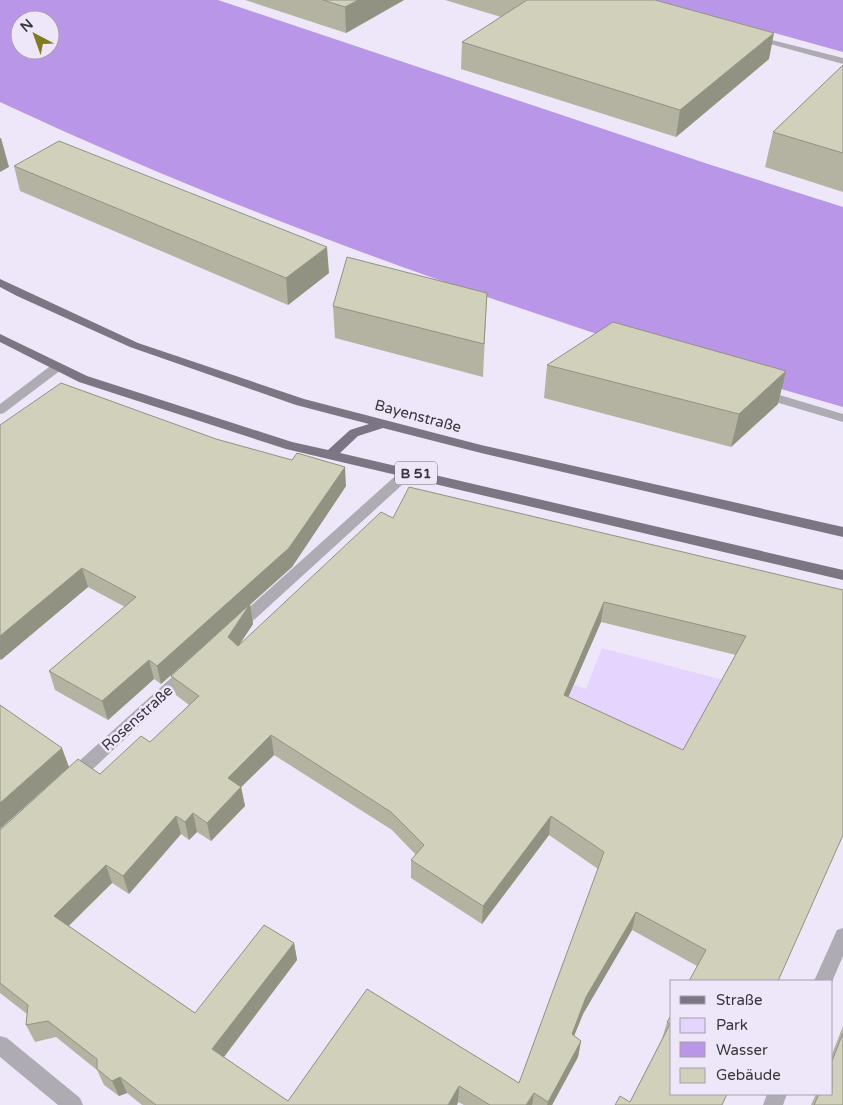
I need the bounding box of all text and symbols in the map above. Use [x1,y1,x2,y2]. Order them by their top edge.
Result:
north arrow [10,10,60,60]
text: N [17,15,37,36]
street label: Bayenstraße [373,396,463,436]
road number: B 51 [395,462,437,484]
street label: Rosenstraße [98,681,176,755]
legend [670,980,833,1095]
text: Straße [716,991,762,1009]
text: Park [716,1016,748,1034]
text: Wasser [716,1041,768,1059]
text: Gebäude [716,1066,781,1084]

